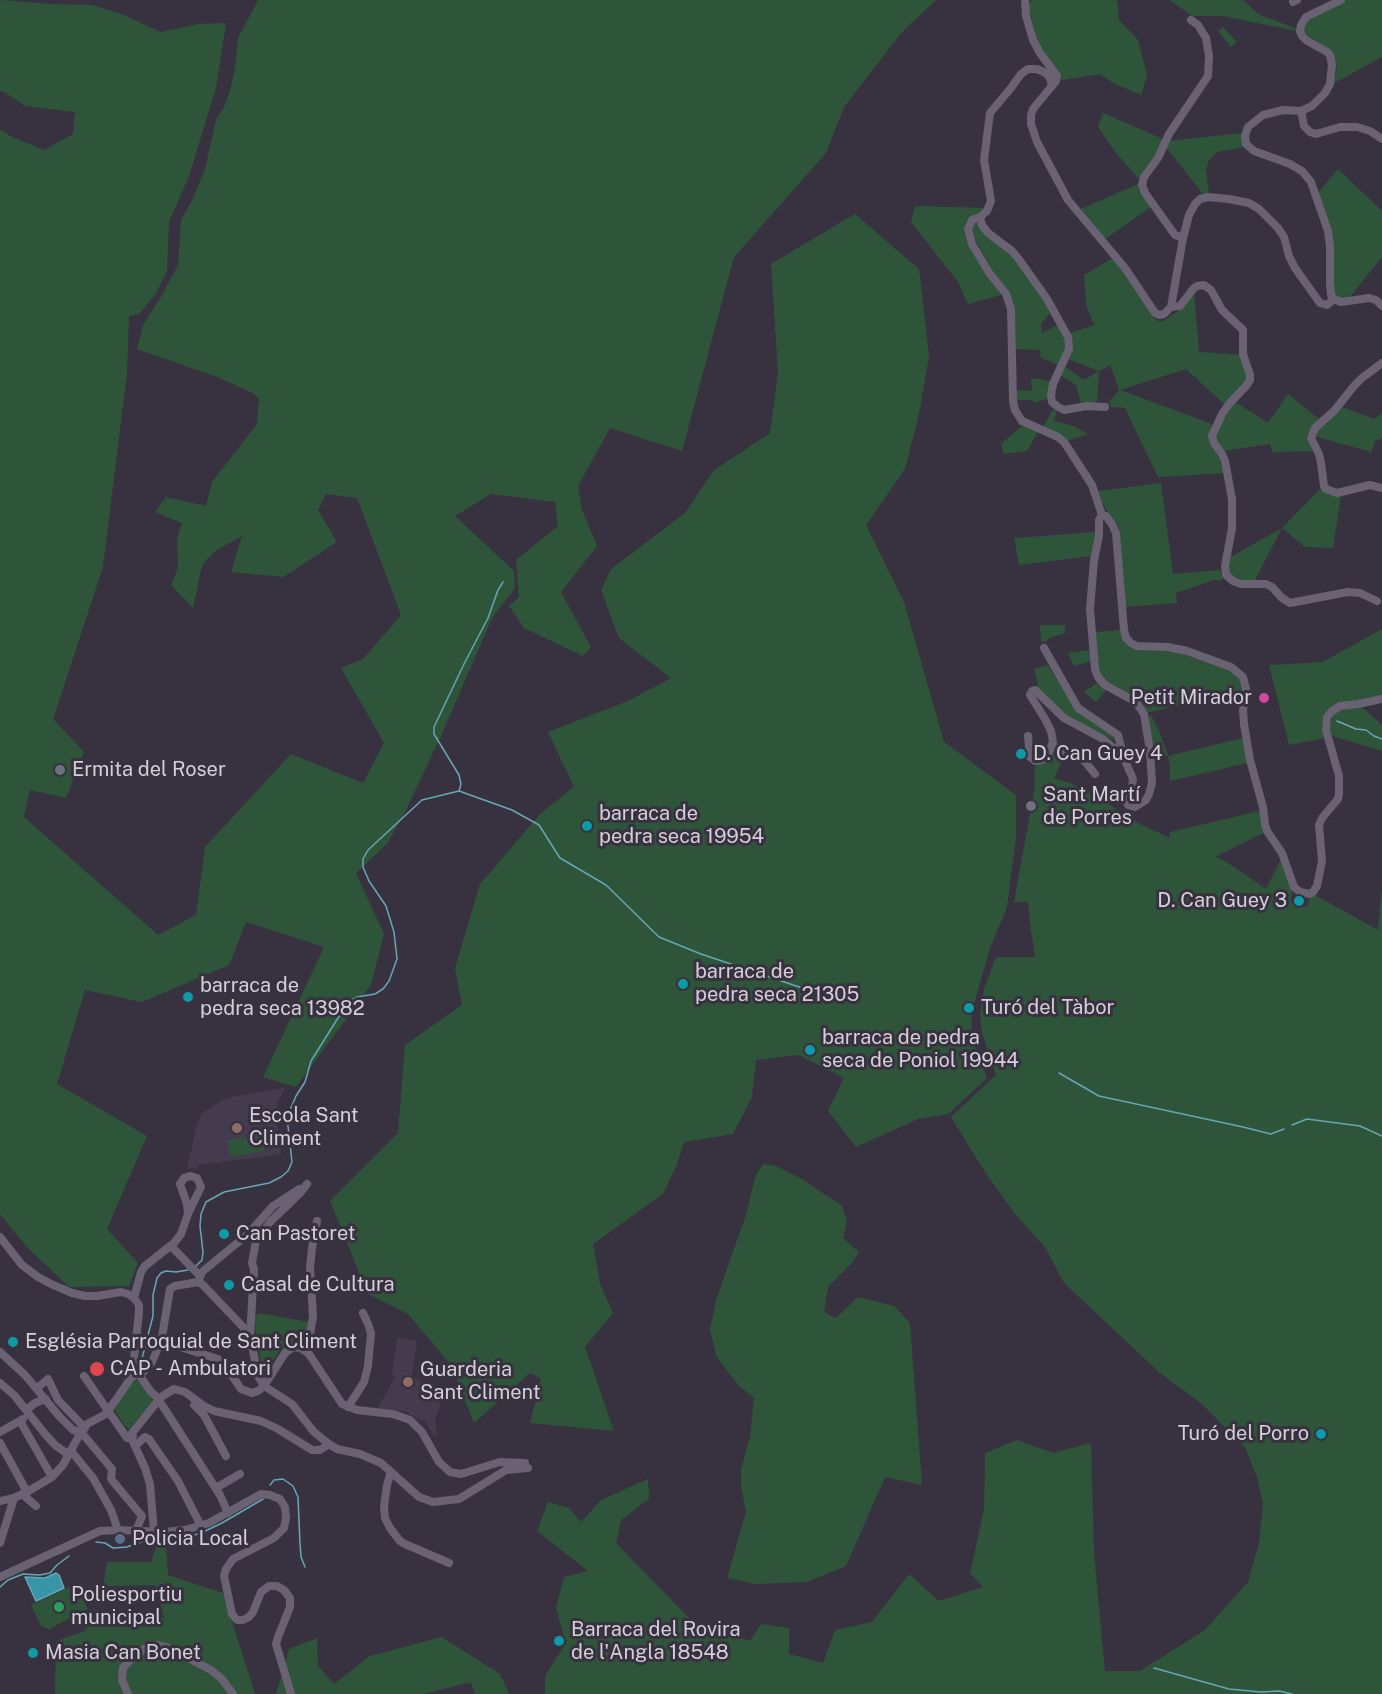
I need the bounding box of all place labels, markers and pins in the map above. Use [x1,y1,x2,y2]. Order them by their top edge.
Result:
place label: Petit Mirador [1131,686,1252,710]
marker: Petit Mirador [1257,691,1271,705]
place label: D. Can Guey 4 [1033,742,1163,766]
marker: D. Can Guey 4 [1014,747,1028,761]
place label: Ermita del Roser [72,758,226,782]
marker: Ermita del Roser [53,763,67,777]
place label: Sant Martí de Porres [1043,783,1140,830]
marker: Sant Martí de Porres [1024,799,1038,813]
place label: barraca de pedra seca 19954 [599,802,764,849]
marker: barraca de pedra seca 19954 [580,819,594,833]
place label: D. Can Guey 3 [1157,889,1287,913]
marker: D. Can Guey 3 [1292,894,1306,908]
place label: barraca de pedra seca 21305 [695,960,859,1007]
place label: barraca de pedra seca 13982 [200,974,365,1021]
marker: barraca de pedra seca 21305 [676,977,690,991]
marker: barraca de pedra seca 13982 [181,990,195,1004]
place label: Turó del Tàbor [981,996,1114,1020]
marker: Turó del Tàbor [962,1001,976,1015]
place label: barraca de pedra seca de Poniol 19944 [822,1026,1019,1073]
marker: barraca de pedra seca de Poniol 19944 [803,1043,817,1057]
place label: Escola Sant Climent [249,1104,359,1151]
marker: Escola Sant Climent [230,1121,244,1135]
place label: Can Pastoret [236,1222,356,1246]
marker: Can Pastoret [217,1227,231,1241]
place label: Casal de Cultura [241,1273,395,1297]
marker: Casal de Cultura [222,1278,236,1292]
place label: Església Parroquial de Sant Climent [25,1330,357,1354]
marker: Església Parroquial de Sant Climent [6,1335,20,1349]
place label: CAP - Ambulatori [110,1357,271,1381]
place label: Guarderia Sant Climent [420,1358,540,1405]
marker: CAP - Ambulatori [88,1360,106,1378]
marker: Guarderia Sant Climent [401,1375,415,1389]
place label: Turó del Porro [1178,1422,1309,1446]
marker: Turó del Porro [1314,1427,1328,1441]
place label: Policia Local [132,1527,249,1551]
marker: Policia Local [113,1532,127,1546]
place label: Poliesportiu municipal [71,1583,182,1630]
marker: Poliesportiu municipal [52,1600,66,1614]
place label: Barraca del Rovira de l'Angla 18548 [571,1618,741,1665]
marker: Barraca del Rovira de l'Angla 18548 [552,1634,566,1648]
place label: Masia Can Bonet [45,1641,201,1665]
marker: Masia Can Bonet [26,1646,40,1660]

